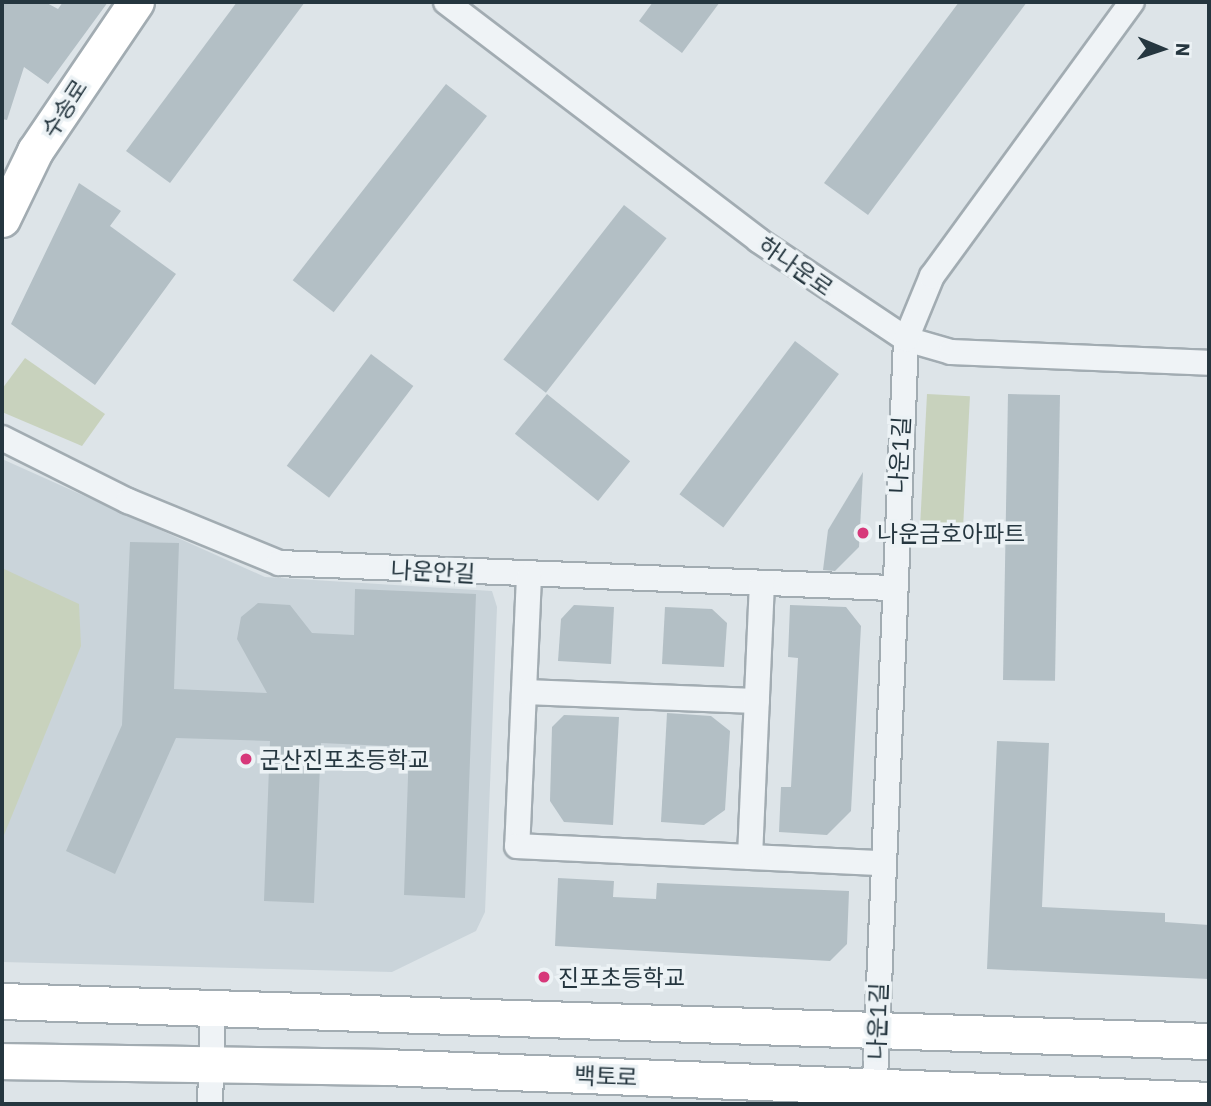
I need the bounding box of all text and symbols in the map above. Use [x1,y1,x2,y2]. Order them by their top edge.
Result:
north arrow [1127,14,1197,84]
text: N [1171,42,1195,57]
street label: 수송로 [35,74,93,142]
street label: 하나운로 [753,230,839,302]
street label: 나운1길 [883,416,915,494]
place label: 나운금호아파트 [877,519,1025,547]
marker: 나운금호아파트 [855,525,871,541]
street label: 나운안길 [390,555,476,587]
place label: 군산진포초등학교 [260,745,429,773]
marker: 군산진포초등학교 [238,751,254,767]
place label: 진포초등학교 [558,963,685,991]
marker: 진포초등학교 [536,969,552,985]
street label: 나운1길 [862,982,892,1060]
street label: 백토로 [574,1061,638,1091]

